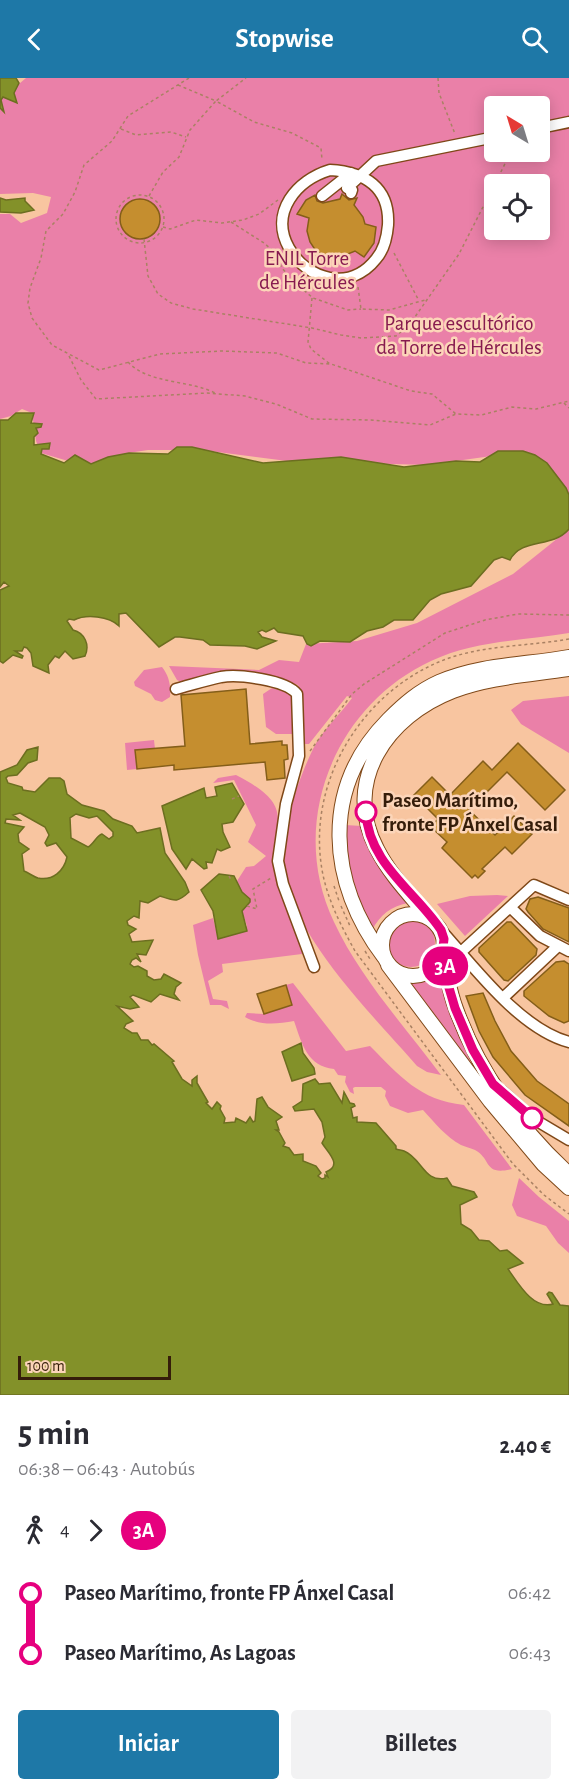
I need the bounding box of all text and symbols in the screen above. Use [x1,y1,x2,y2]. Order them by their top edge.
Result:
icon: back [18,23,51,56]
icon: search [518,23,551,56]
text: Stopwise [235,25,334,52]
north arrow [484,96,550,162]
map controls [484,96,550,240]
button: locate [484,174,550,240]
park label: ENIL Torre de Hércules [259,248,355,293]
park label: Parque escultórico da Torre de Hércules [376,313,542,358]
place label: Paseo Marítimo, fronte FP Ánxel Casal [382,790,558,835]
marker: Paseo Marítimo, fronte FP Ánxel Casal [355,801,377,823]
line badge: 3A [418,946,472,986]
text: 3A [434,956,456,977]
unlabelled marker [521,1107,543,1129]
scale bar [18,1353,171,1380]
text: 100 m [27,1358,65,1374]
text: 5 min [18,1418,90,1451]
text: 2.40 € [499,1435,551,1457]
text: 06:38 – 06:43 · Autobús [18,1459,195,1479]
icon: walk [18,1514,51,1547]
icon: forward [79,1514,112,1547]
text: 4 [60,1520,70,1540]
text: 3A [133,1520,154,1541]
text: Paseo Marítimo, fronte FP Ánxel Casal [64,1582,394,1604]
text: 06:42 [508,1583,551,1603]
text: Paseo Marítimo, As Lagoas [64,1642,296,1664]
text: 06:43 [509,1643,551,1663]
button: Iniciar [18,1710,279,1779]
button: Billetes [291,1710,551,1779]

